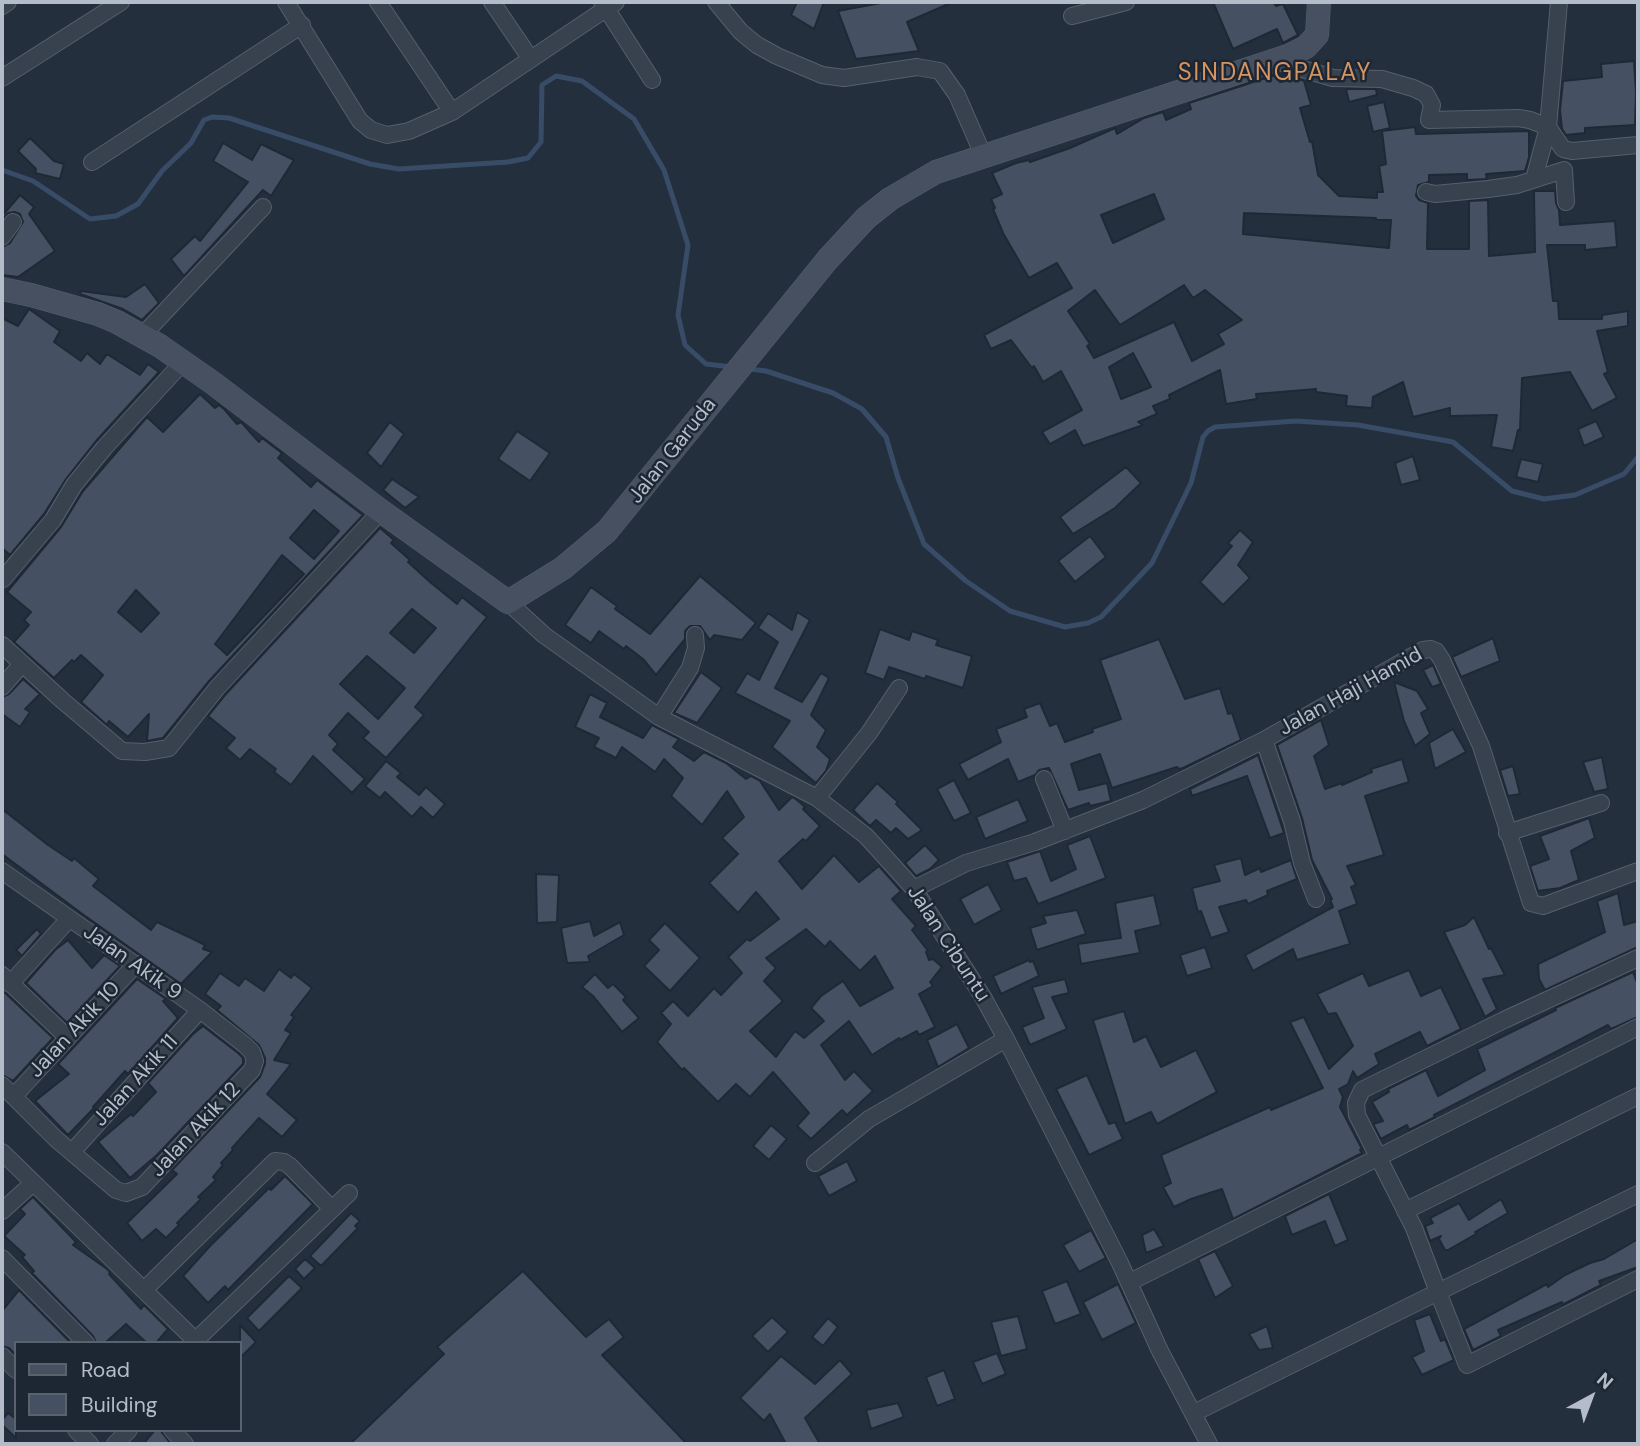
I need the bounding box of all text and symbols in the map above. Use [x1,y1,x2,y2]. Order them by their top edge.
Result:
district label: SINDANGPALAY [1179,60,1371,88]
street label: Jalan Garuda [624,393,722,509]
street label: Jalan Haji Hamid [1275,642,1427,742]
street label: Jalan Cibuntu [901,881,995,1007]
street label: Jalan Akik 9 [78,920,186,1006]
street label: Jalan Akik 10 [24,977,126,1083]
street label: Jalan Akik 11 [88,1030,184,1132]
street label: Jalan Akik 12 [146,1077,246,1183]
legend [14,1341,242,1432]
text: Road [81,1356,130,1384]
north arrow [1556,1362,1626,1432]
text: N [1592,1367,1619,1395]
text: Building [81,1391,157,1419]

